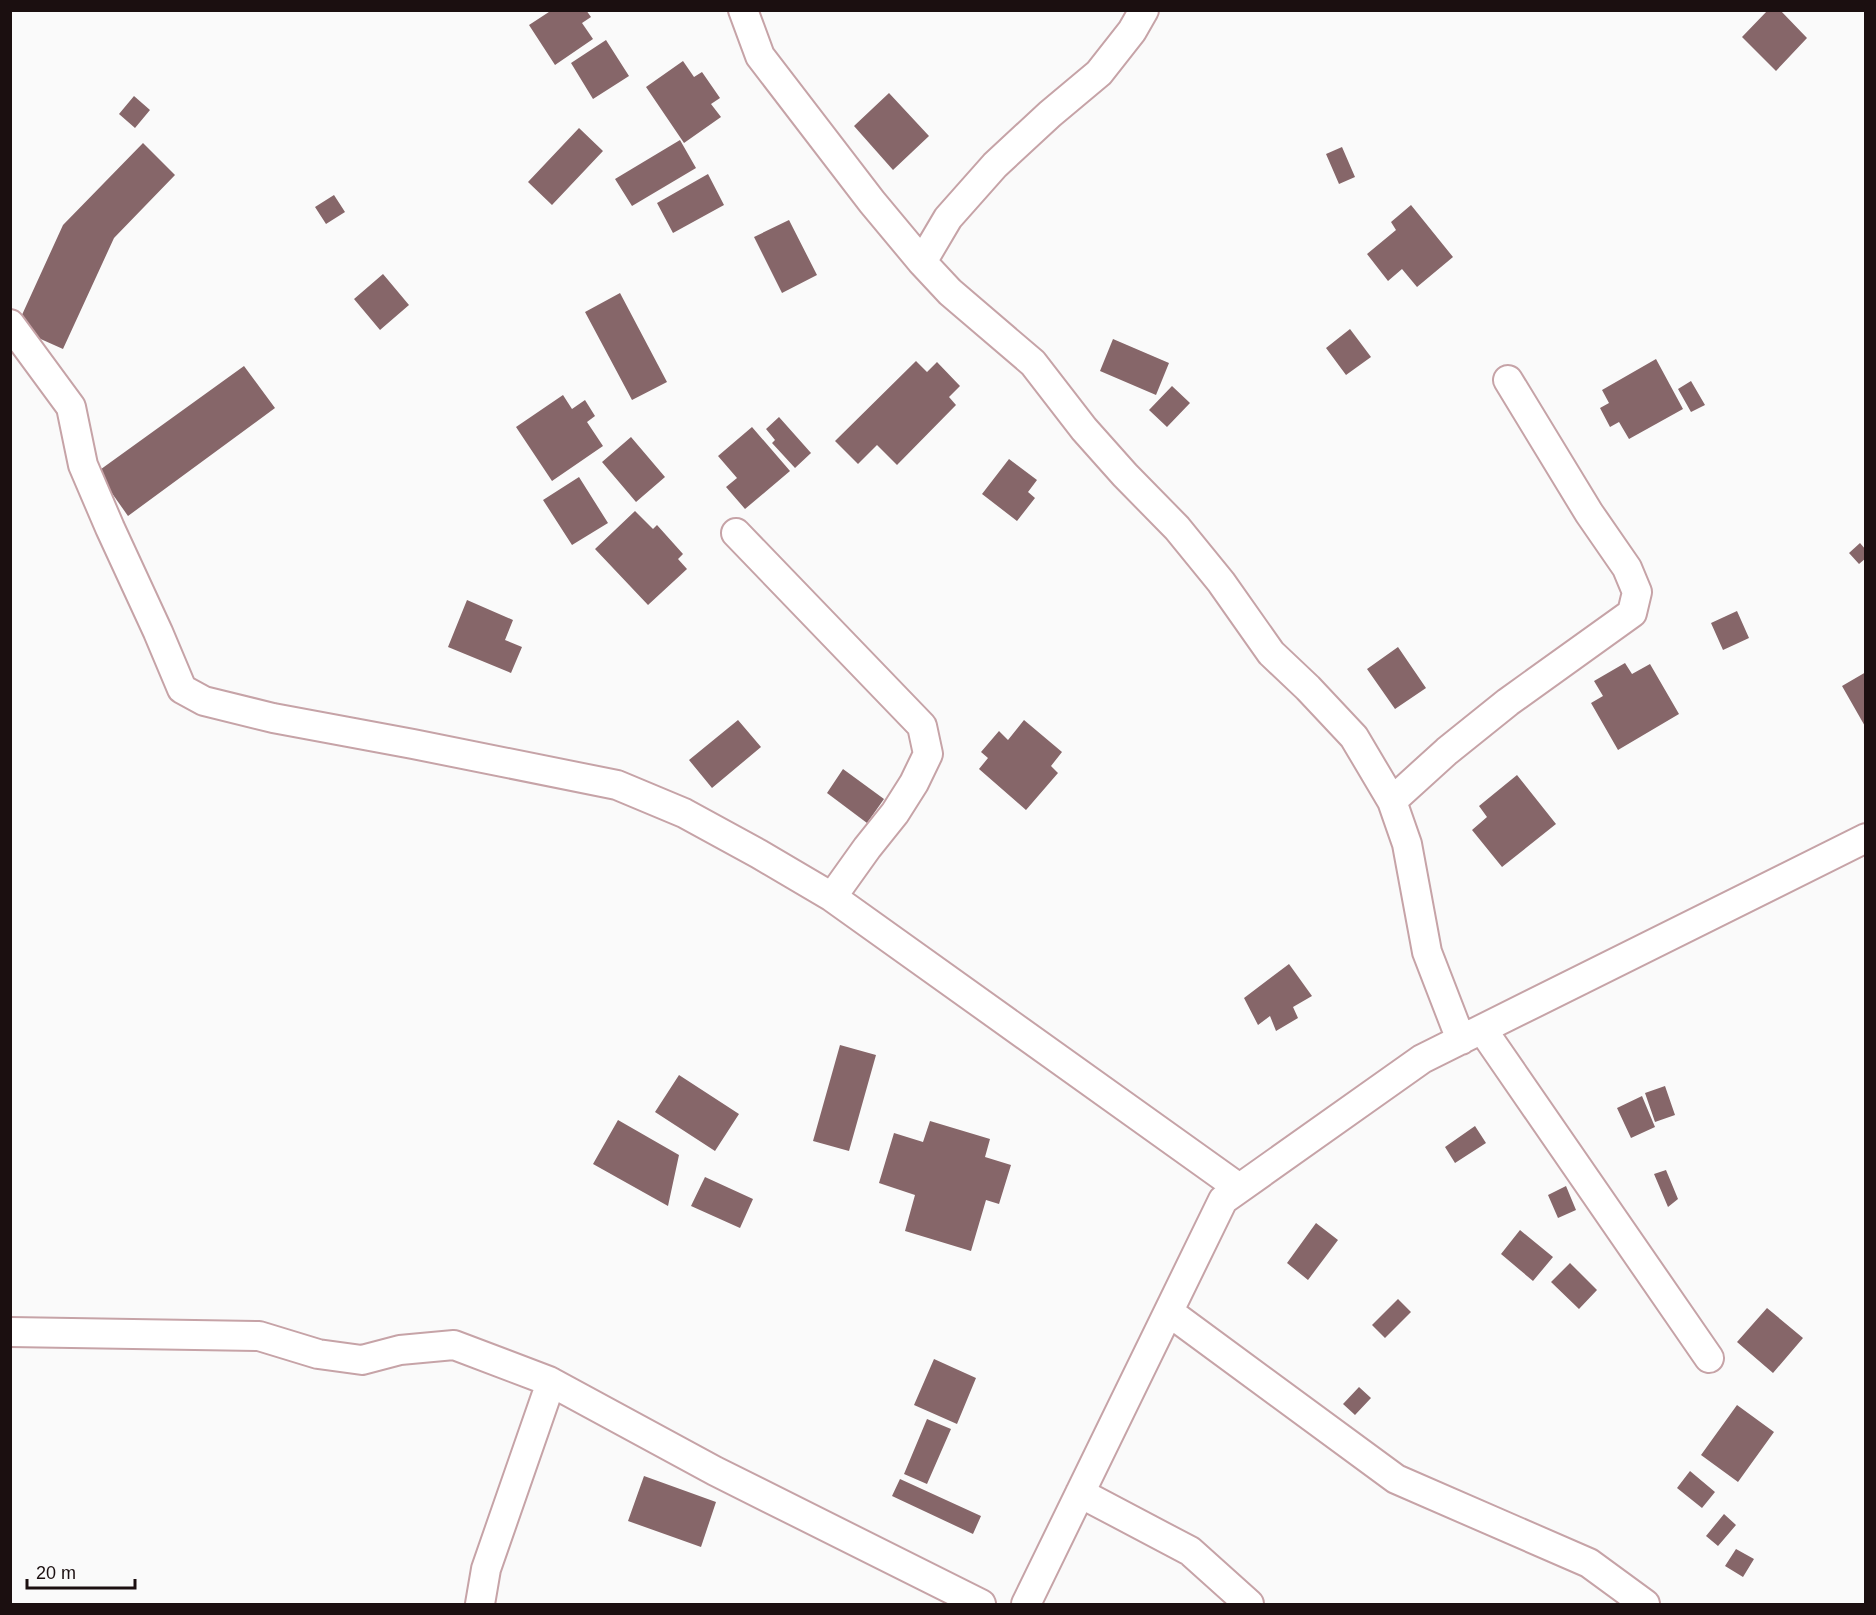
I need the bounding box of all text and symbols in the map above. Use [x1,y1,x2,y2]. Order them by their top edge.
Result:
scale bar [27,1552,135,1590]
text: 20 m [36,1563,76,1583]

